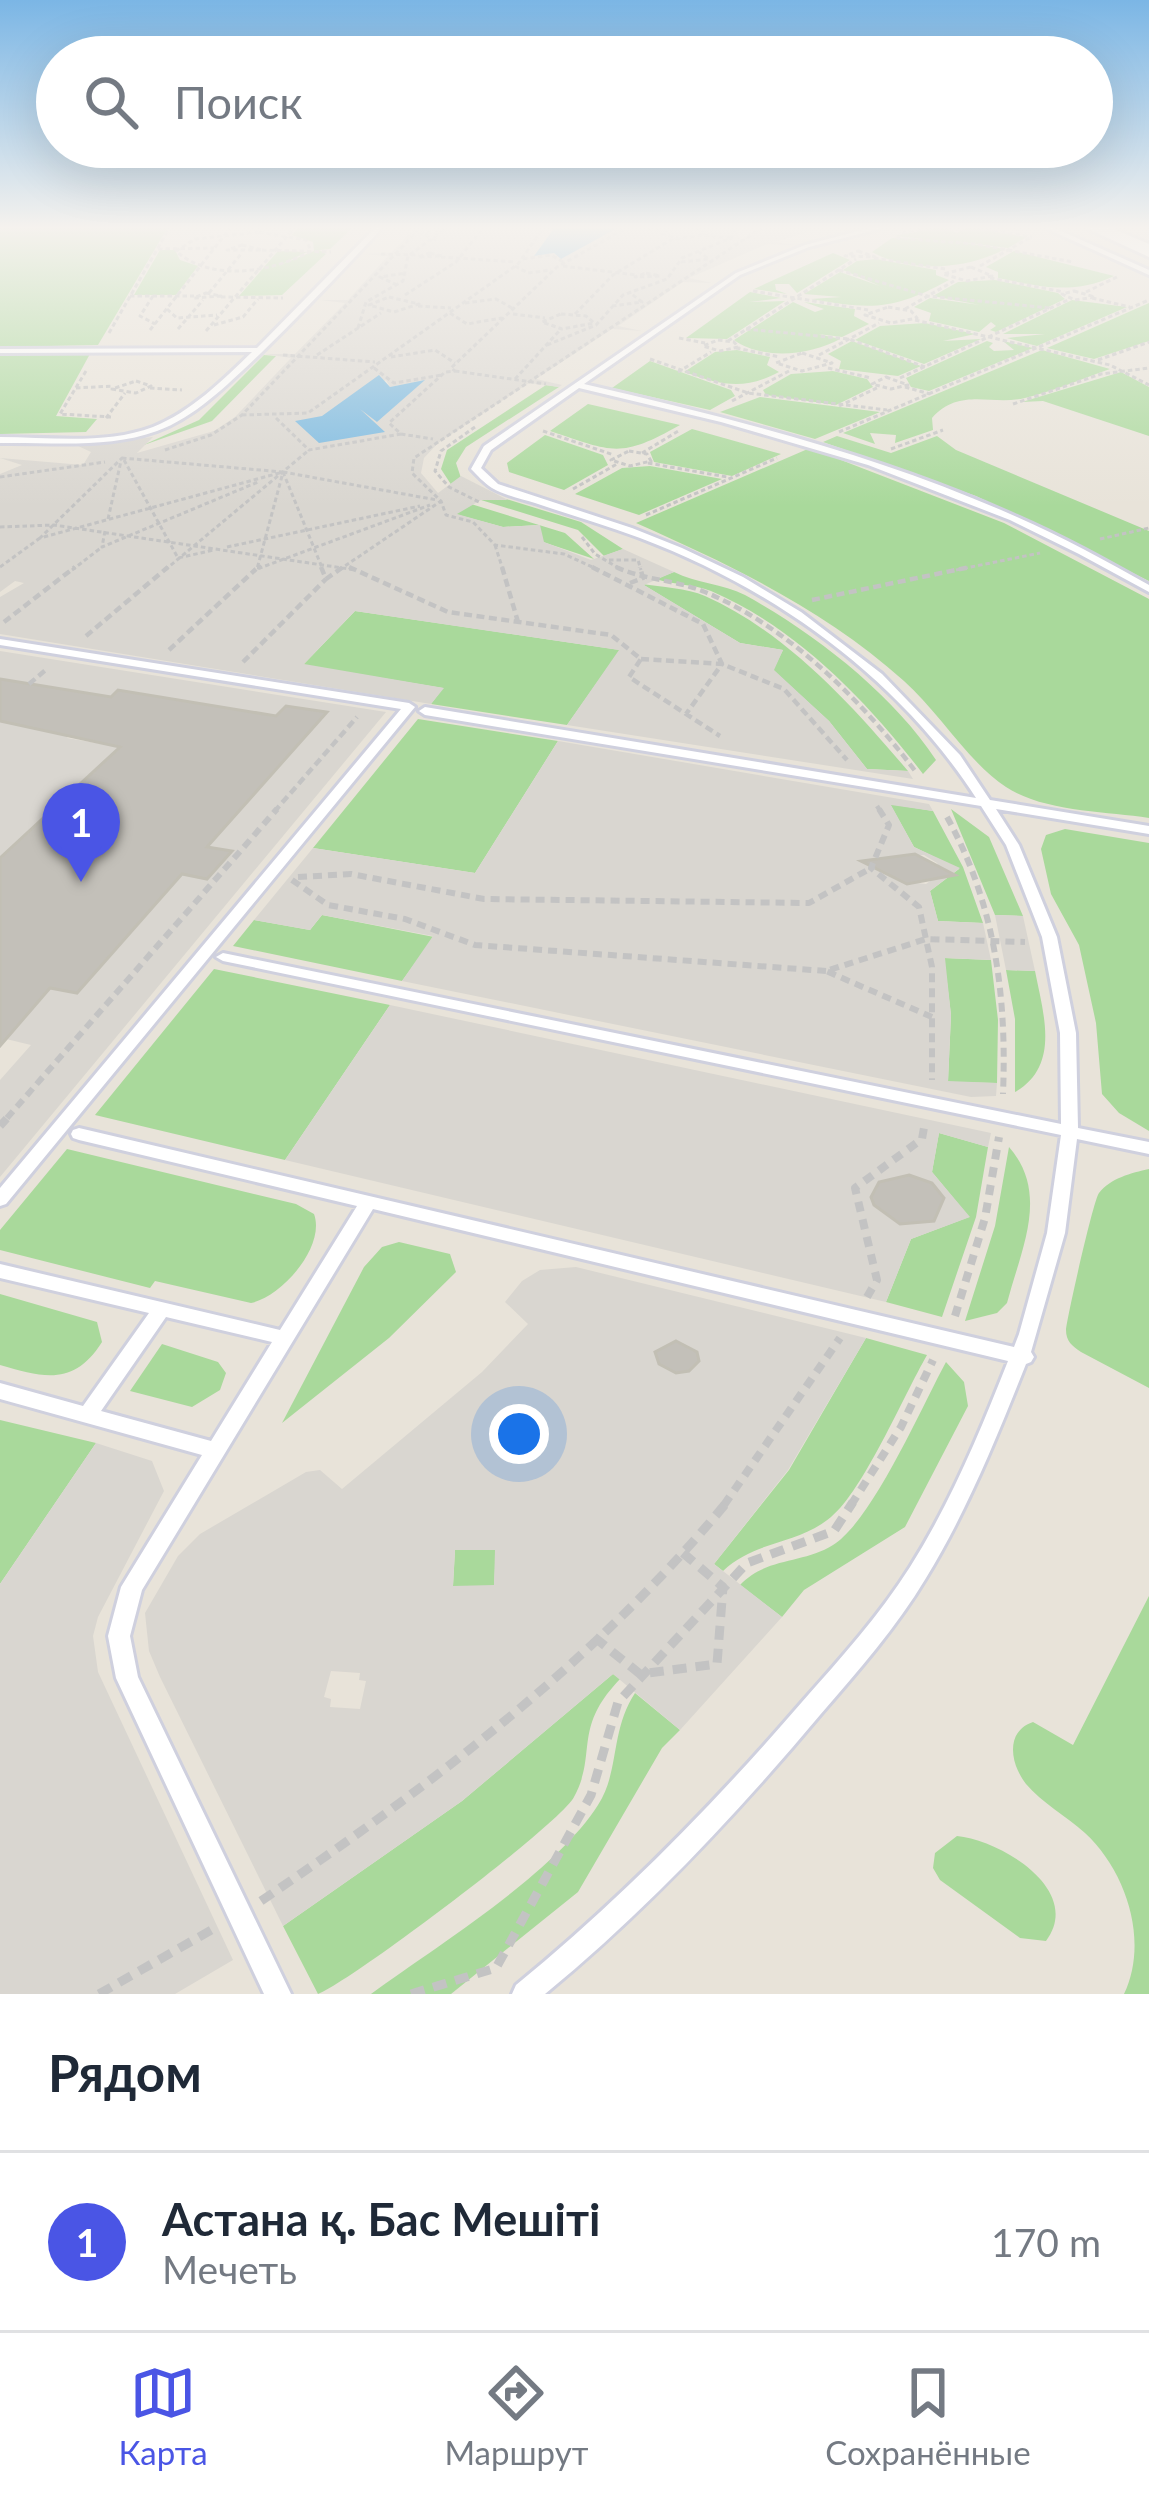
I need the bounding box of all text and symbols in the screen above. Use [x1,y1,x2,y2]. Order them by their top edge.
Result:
search box [36,36,1113,168]
icon: search [78,69,144,135]
text: Поиск [174,75,303,129]
pin: 1 [42,783,120,882]
your location [489,1404,549,1464]
text: Рядом [48,2042,202,2103]
text: Астана қ. Бас Мешіті [162,2192,601,2246]
text: 1 [76,2219,98,2265]
text: 170 m [991,2219,1101,2265]
text: Мечеть [162,2246,297,2292]
tab: Карта [118,2360,208,2472]
tab: Маршрут [444,2360,588,2472]
tab: Сохранённые [825,2360,1031,2472]

